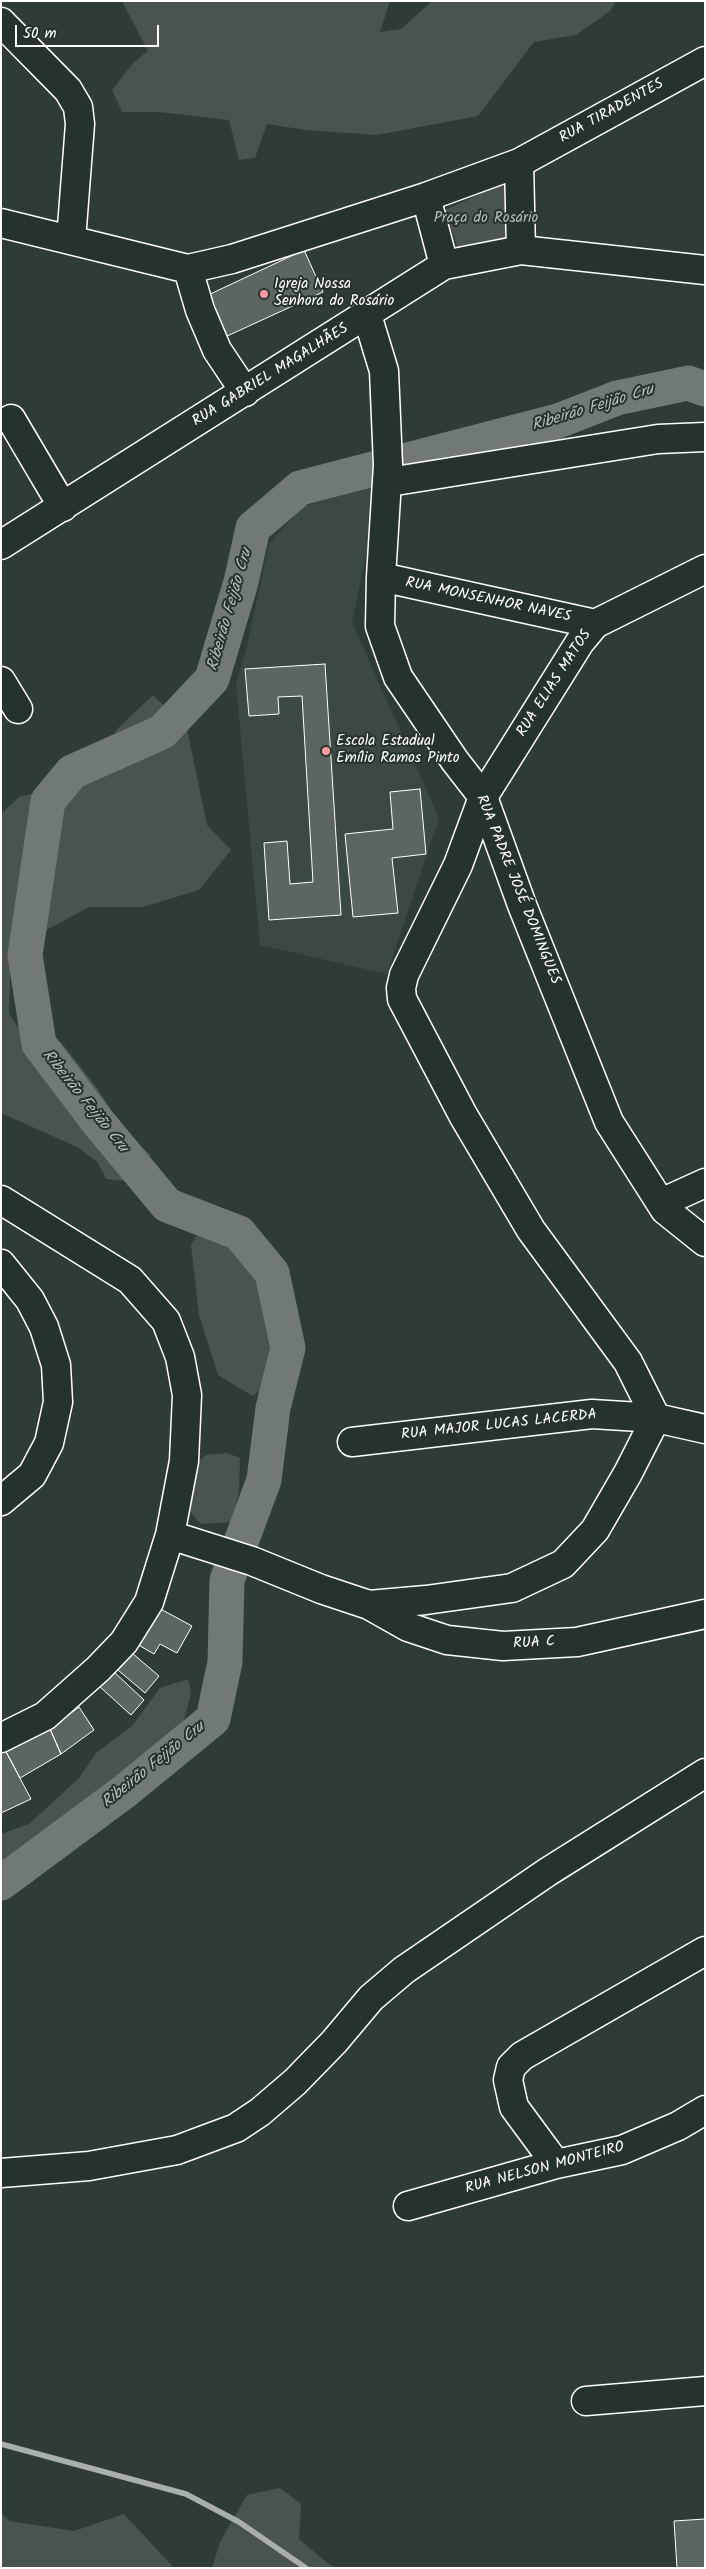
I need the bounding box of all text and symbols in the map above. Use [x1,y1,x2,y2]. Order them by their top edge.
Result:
scale bar [18,15,161,47]
text: 50 m [23,22,57,46]
street label: RUA TIRADENTES [557,76,667,148]
park label: Praça do Rosário [434,210,538,228]
place label: Igreja Nossa Senhora do Rosário [274,276,394,311]
marker: Igreja Nossa Senhora do Rosário [258,288,270,300]
street label: RUA GABRIEL MAGALHÃES [190,321,352,431]
water label: Ribeirão Feijão Cru [530,381,656,437]
water label: Ribeirão Feijão Cru [204,547,258,673]
street label: RUA MONSENHOR NAVES [403,575,573,627]
street label: RUA ELIAS MATOS [514,627,596,741]
place label: Escola Estadual Emílio Ramos Pinto [336,733,460,768]
marker: Escola Estadual Emílio Ramos Pinto [320,745,332,757]
street label: RUA PADRE JOSÉ DOMINGUES [471,793,563,987]
water label: Ribeirão Feijão Cru [37,1047,131,1157]
street label: RUA MAJOR LUCAS LACERDA [400,1407,598,1445]
street label: RUA C [513,1634,555,1654]
water label: Ribeirão Feijão Cru [99,1719,209,1813]
street label: RUA NELSON MONTEIRO [464,2139,626,2199]

